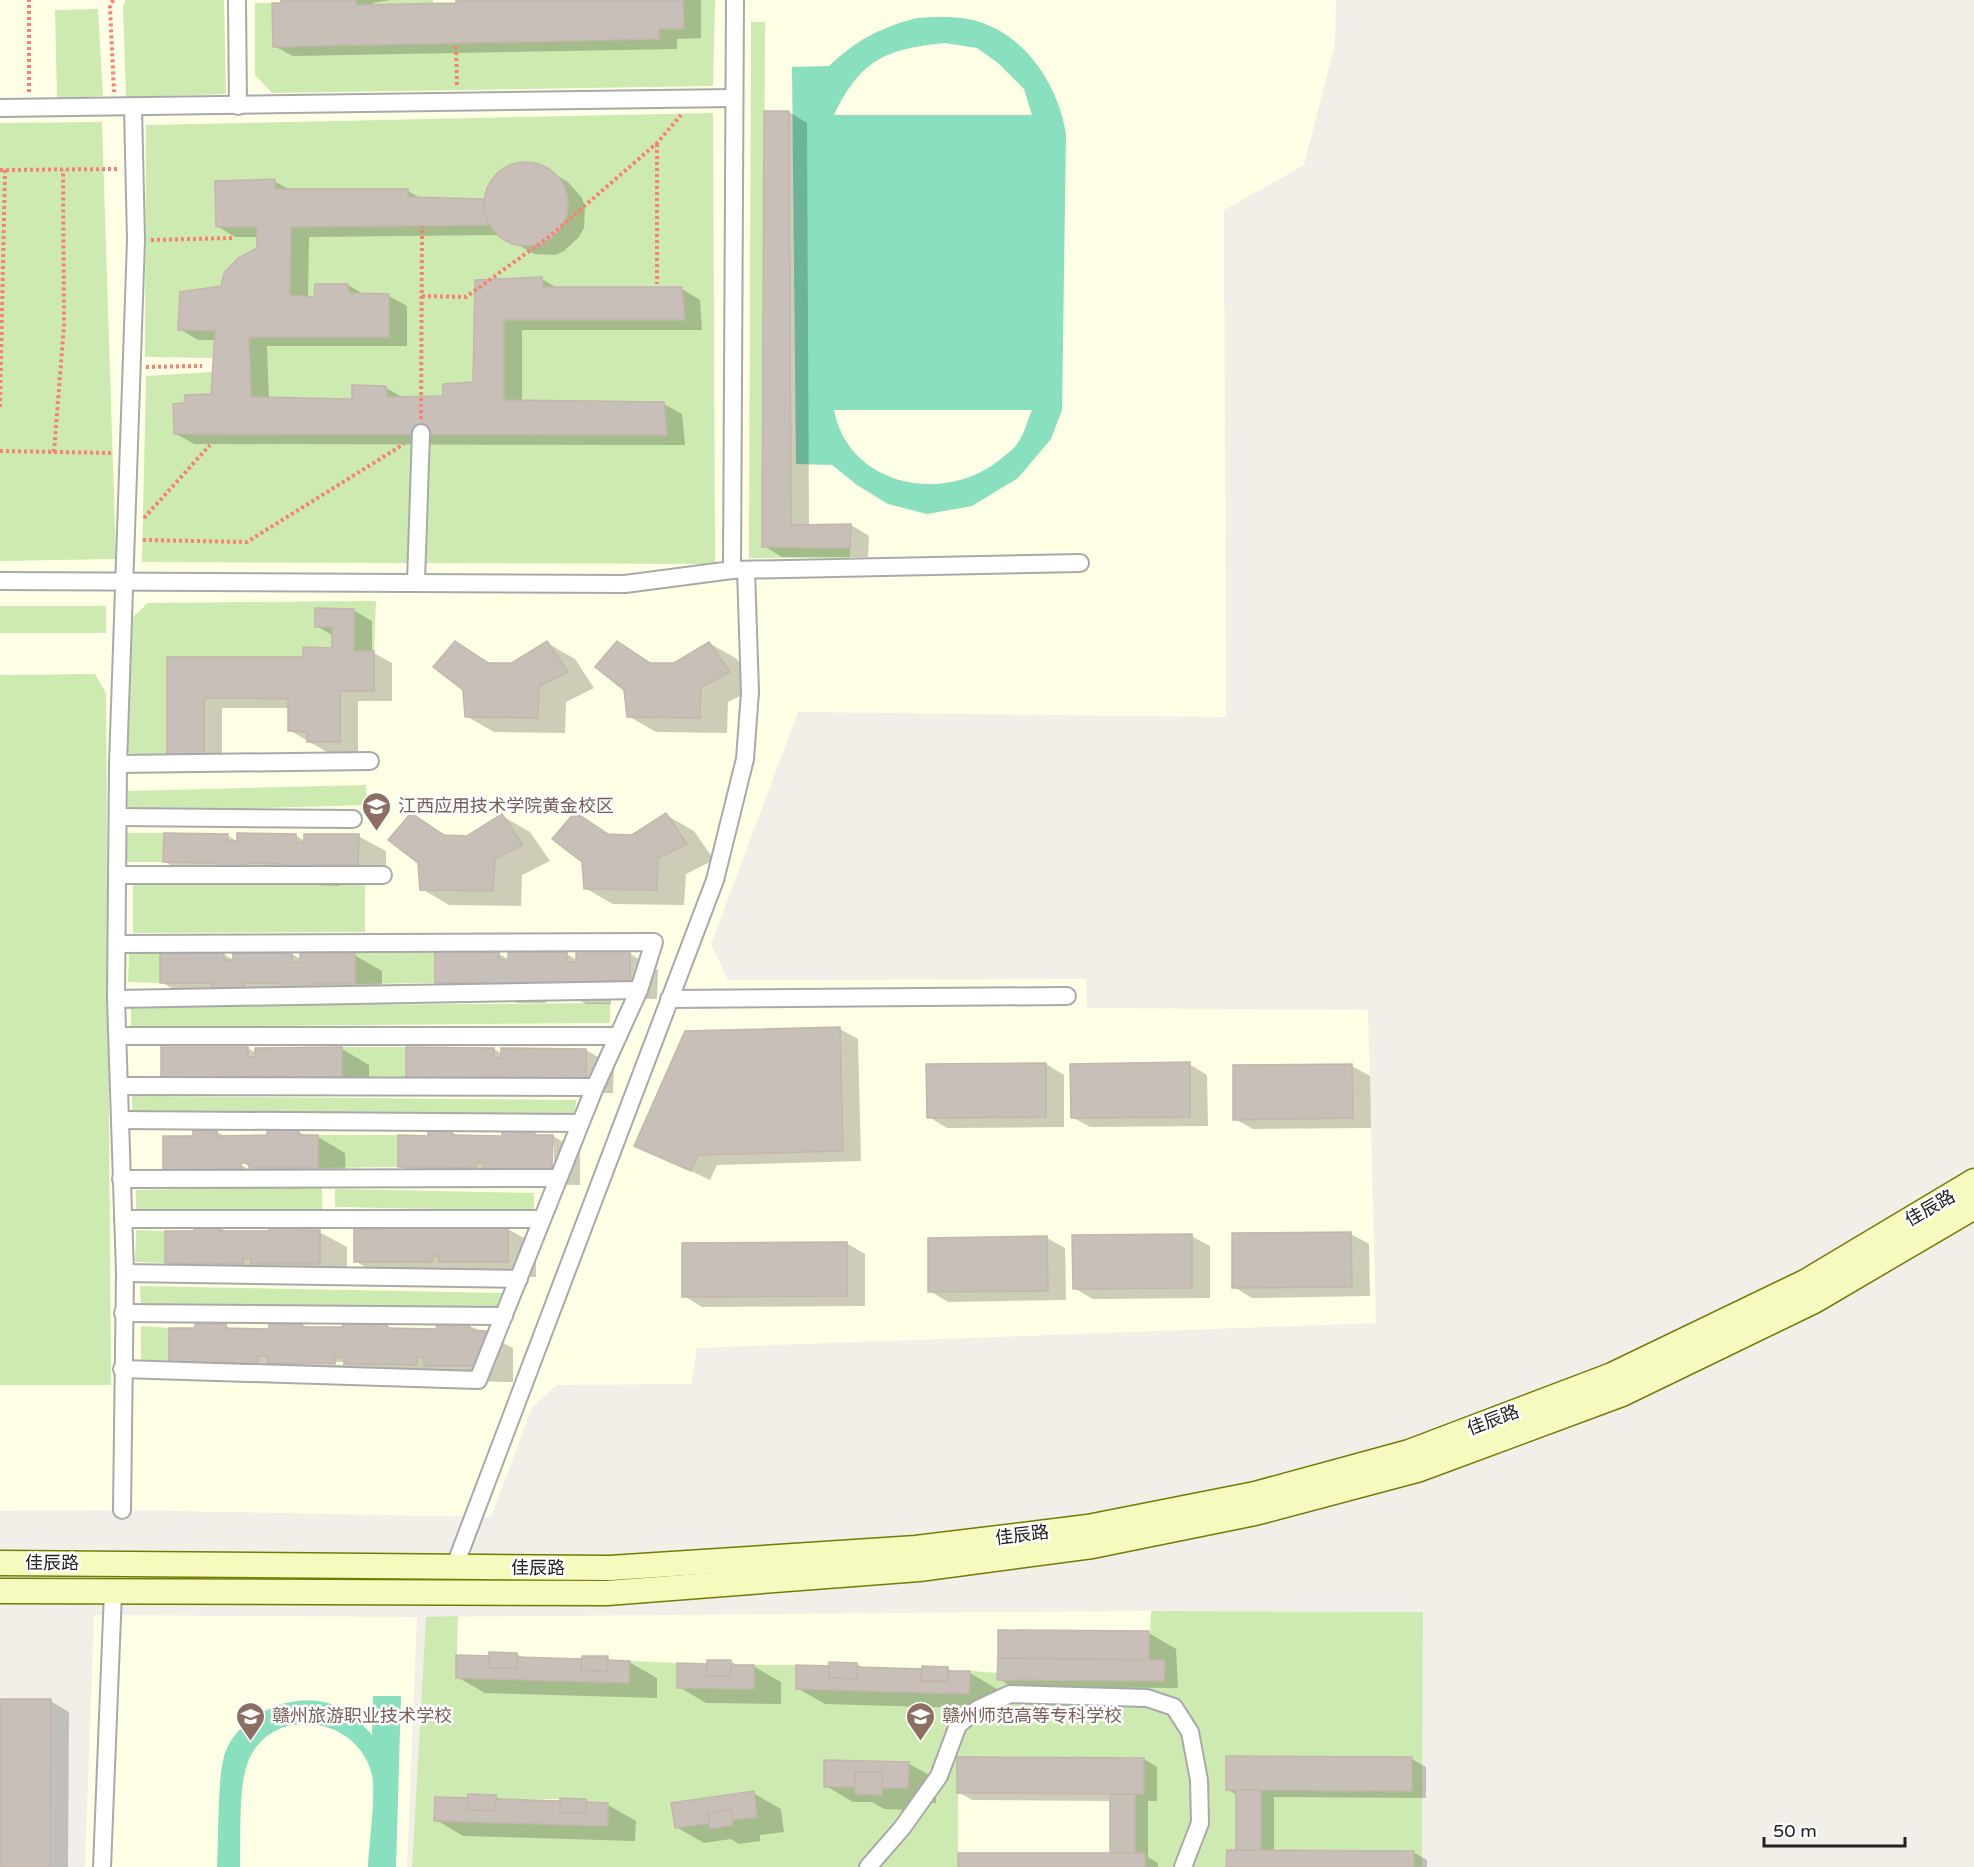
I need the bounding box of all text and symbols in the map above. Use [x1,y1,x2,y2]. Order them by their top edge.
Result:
school or university icon: 江西应用技术学院黄金校区 [361,790,393,832]
place label: 江西应用技术学院黄金校区 [398,795,614,817]
street label: 佳辰路 [1901,1185,1959,1231]
street label: 佳辰路 [1464,1400,1522,1440]
street label: 佳辰路 [994,1521,1050,1549]
street label: 佳辰路 [25,1552,79,1574]
street label: 佳辰路 [511,1557,565,1579]
school or university icon: 赣州旅游职业技术学校 [235,1700,267,1742]
school or university icon: 赣州师范高等专科学校 [905,1700,937,1742]
place label: 赣州旅游职业技术学校 [272,1705,452,1727]
place label: 赣州师范高等专科学校 [942,1705,1122,1727]
scale bar [1764,1810,1905,1848]
text: 50 m [1773,1820,1817,1842]

